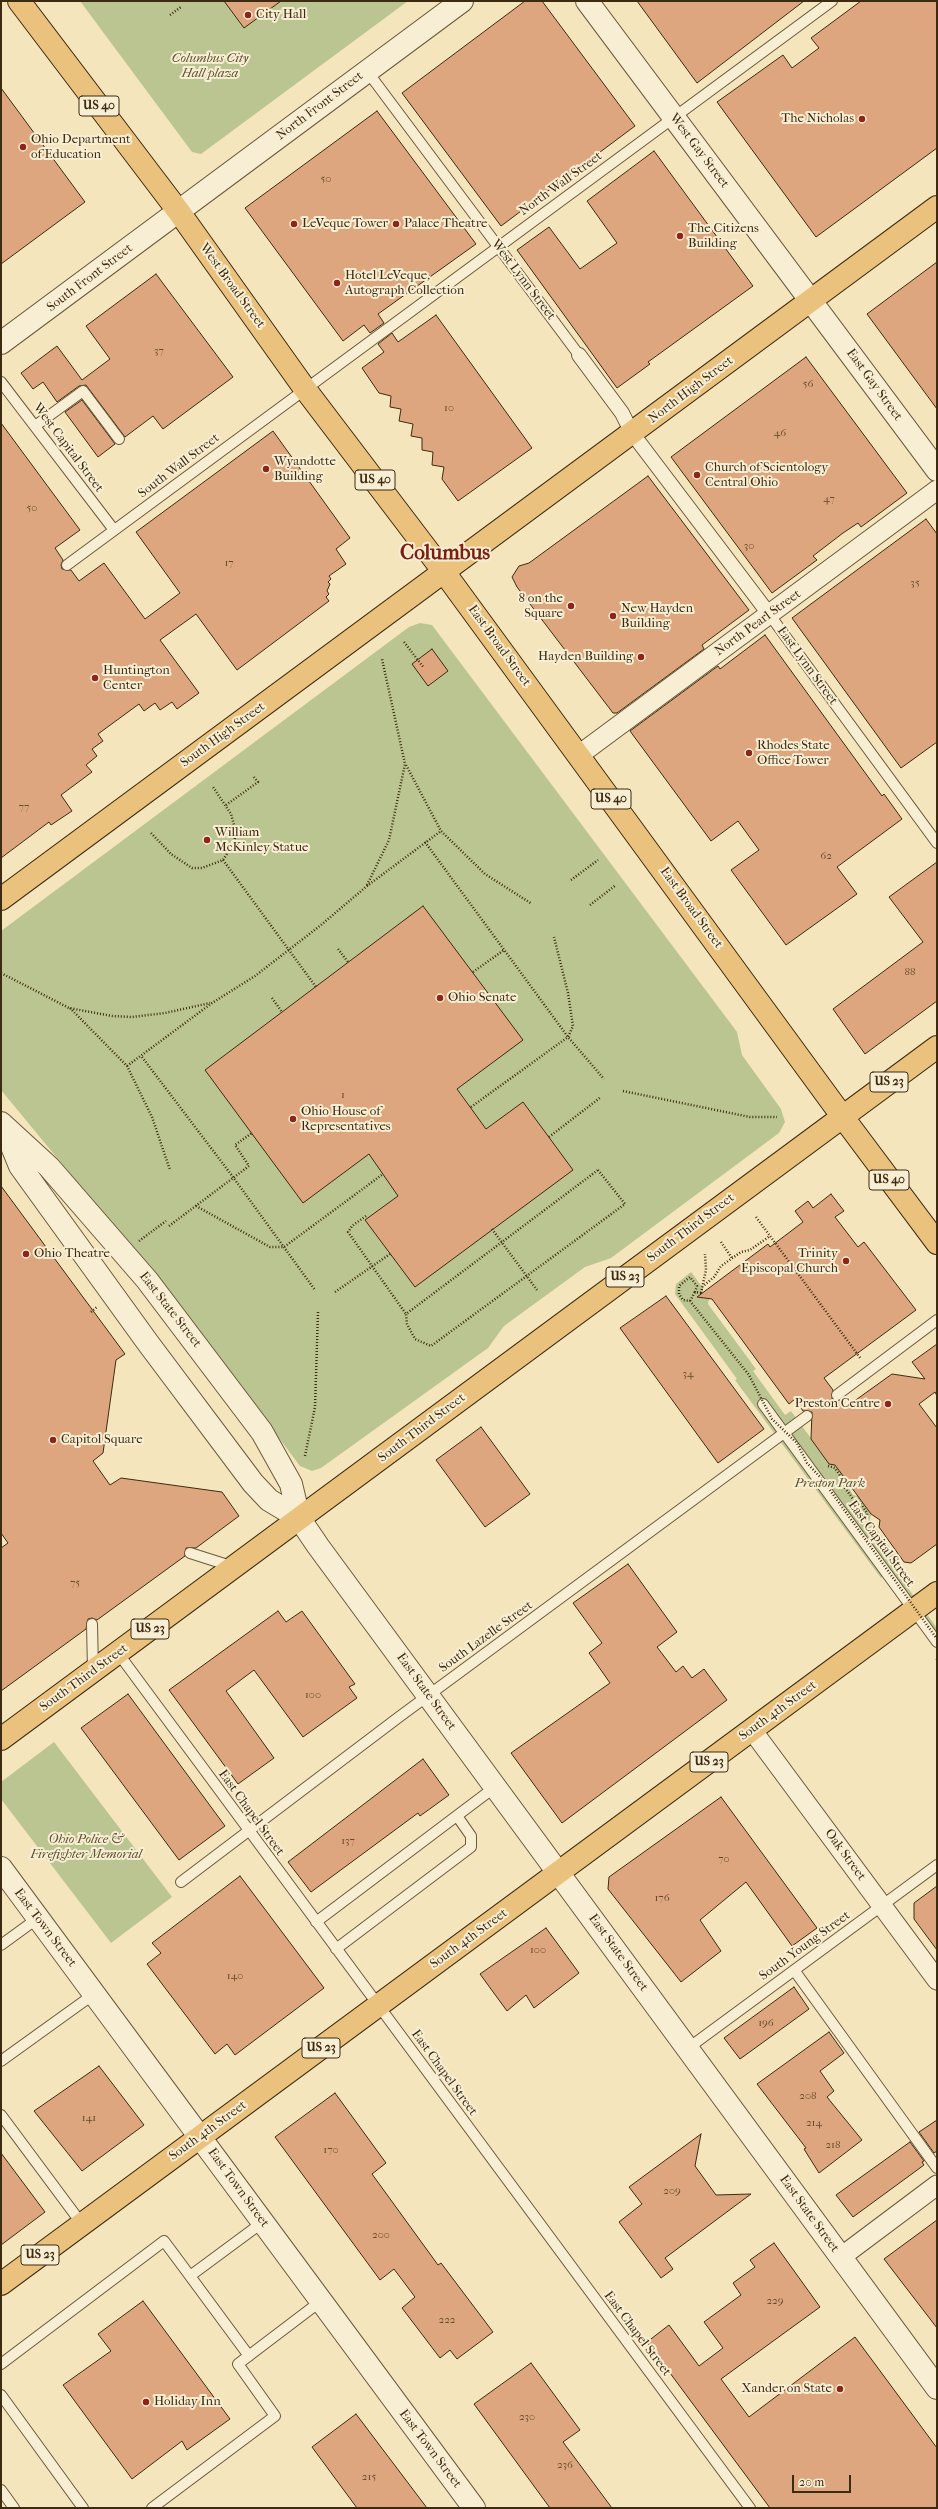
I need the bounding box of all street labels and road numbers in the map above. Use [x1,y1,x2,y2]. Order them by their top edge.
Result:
street label: North Front Street [274,68,366,144]
road number: US 40 [79,96,119,116]
street label: West Gay Street [666,111,732,191]
street label: North Wall Street [517,149,605,219]
street label: West Lynn Street [488,236,558,324]
street label: West Broad Street [196,240,268,332]
street label: South Front Street [44,241,136,315]
street label: East Gay Street [843,346,905,424]
street label: North High Street [646,353,736,427]
street label: West Capital Street [29,400,107,496]
street label: South Wall Street [135,430,223,502]
road number: US 40 [355,470,395,490]
street label: North Pearl Street [712,587,804,659]
street label: East Broad Street [464,602,534,690]
street label: East Lynn Street [773,624,841,708]
street label: South High Street [178,699,268,771]
road number: US 40 [591,789,631,809]
street label: East Broad Street [656,864,726,952]
road number: US 23 [870,1072,908,1092]
road number: US 40 [869,1170,909,1190]
street label: South Third Street [644,1190,738,1266]
road number: US 23 [606,1267,644,1287]
street label: East State Street [136,1269,204,1351]
street label: South Third Street [375,1390,469,1466]
street label: East Capital Street [844,1498,918,1590]
street label: South Lazelle Street [436,1598,536,1676]
road number: US 23 [131,1619,169,1639]
street label: South Third Street [37,1641,131,1715]
street label: East State Street [393,1650,459,1734]
street label: South 4th Street [736,1678,820,1744]
road number: US 23 [690,1752,728,1772]
street label: East Chapel Street [215,1767,287,1859]
street label: Oak Street [821,1826,869,1884]
street label: East Town Street [10,1886,80,1970]
street label: South 4th Street [427,1906,511,1972]
street label: South Young Street [757,1908,853,1984]
street label: East State Street [585,1911,651,1995]
street label: East Chapel Street [408,2027,480,2119]
road number: US 23 [302,2038,340,2058]
street label: South 4th Street [166,2098,250,2164]
street label: East Town Street [204,2145,272,2231]
street label: East State Street [776,2172,842,2256]
road number: US 23 [21,2245,59,2265]
street label: East Chapel Street [600,2288,674,2380]
street label: East Town Street [395,2407,465,2491]

